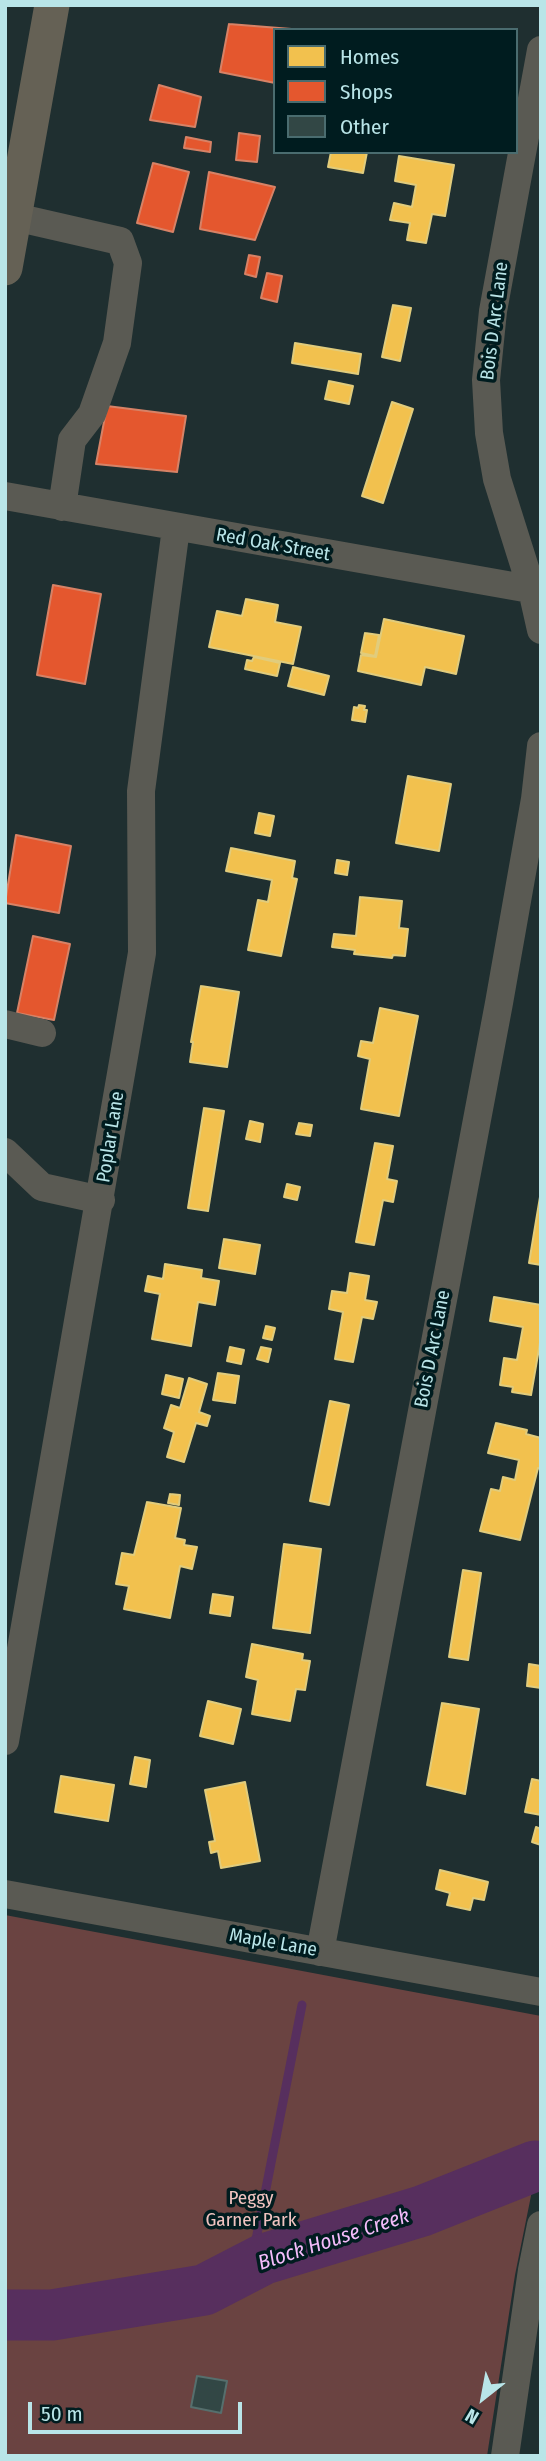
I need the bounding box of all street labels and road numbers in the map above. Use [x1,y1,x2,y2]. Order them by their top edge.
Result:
street label: Bois D Arc Lane [476,261,514,381]
street label: Red Oak Street [214,524,332,566]
street label: Poplar Lane [93,1090,129,1184]
street label: Bois D Arc Lane [410,1288,456,1410]
street label: Maple Lane [227,1924,319,1962]

